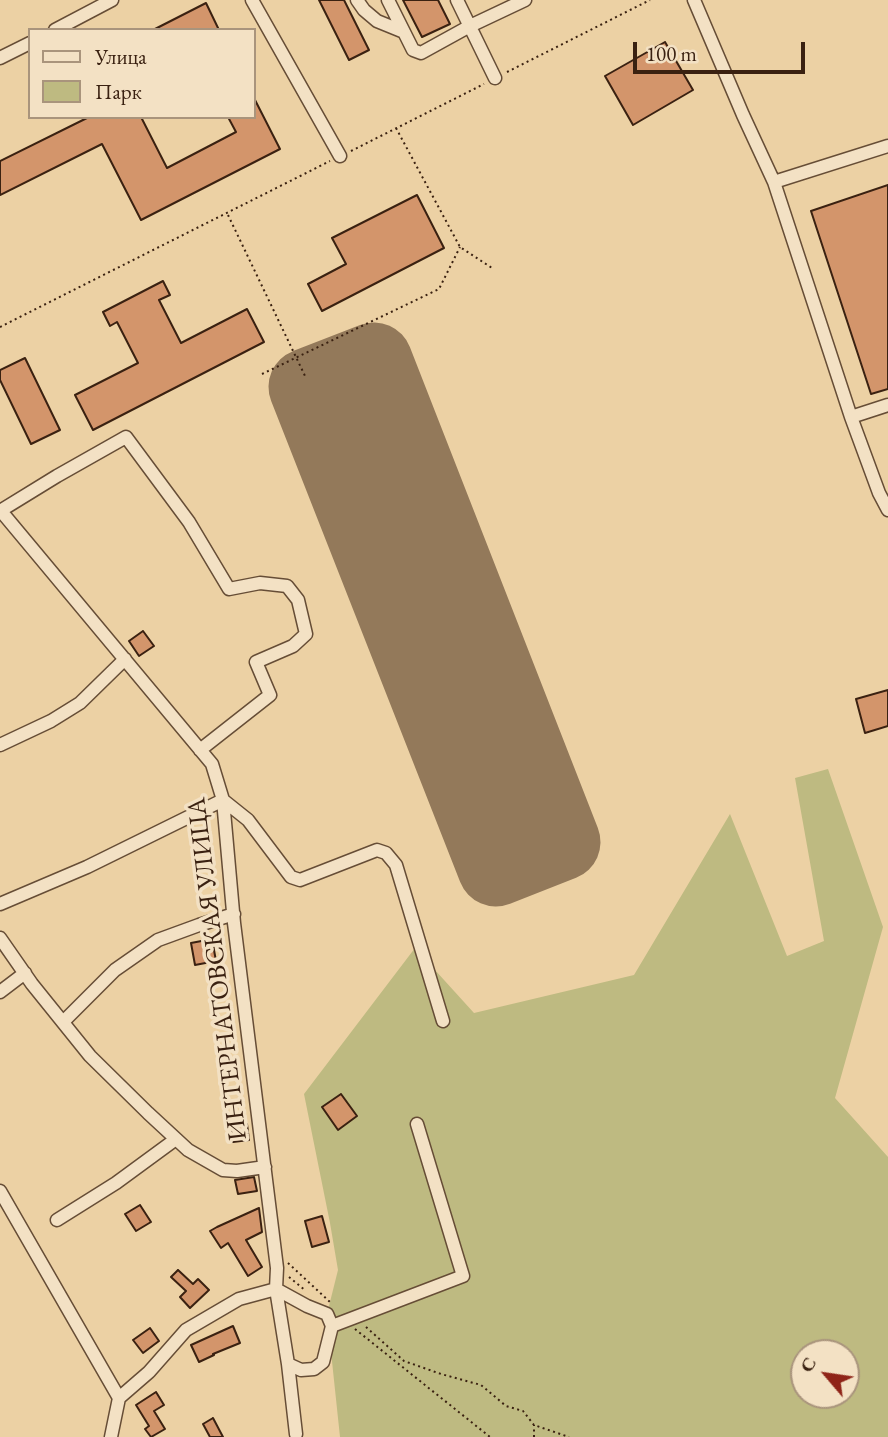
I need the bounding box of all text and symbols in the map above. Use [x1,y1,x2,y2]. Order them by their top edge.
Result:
legend [28,28,256,119]
scale bar [636,28,808,72]
text: 100 m [646,40,697,67]
text: Улица [95,43,147,70]
text: Парк [95,78,142,105]
street label: ИНТЕРНАТОВСКАЯ УЛИЦА [181,796,255,1142]
north arrow [790,1339,860,1409]
text: С [794,1353,822,1377]

